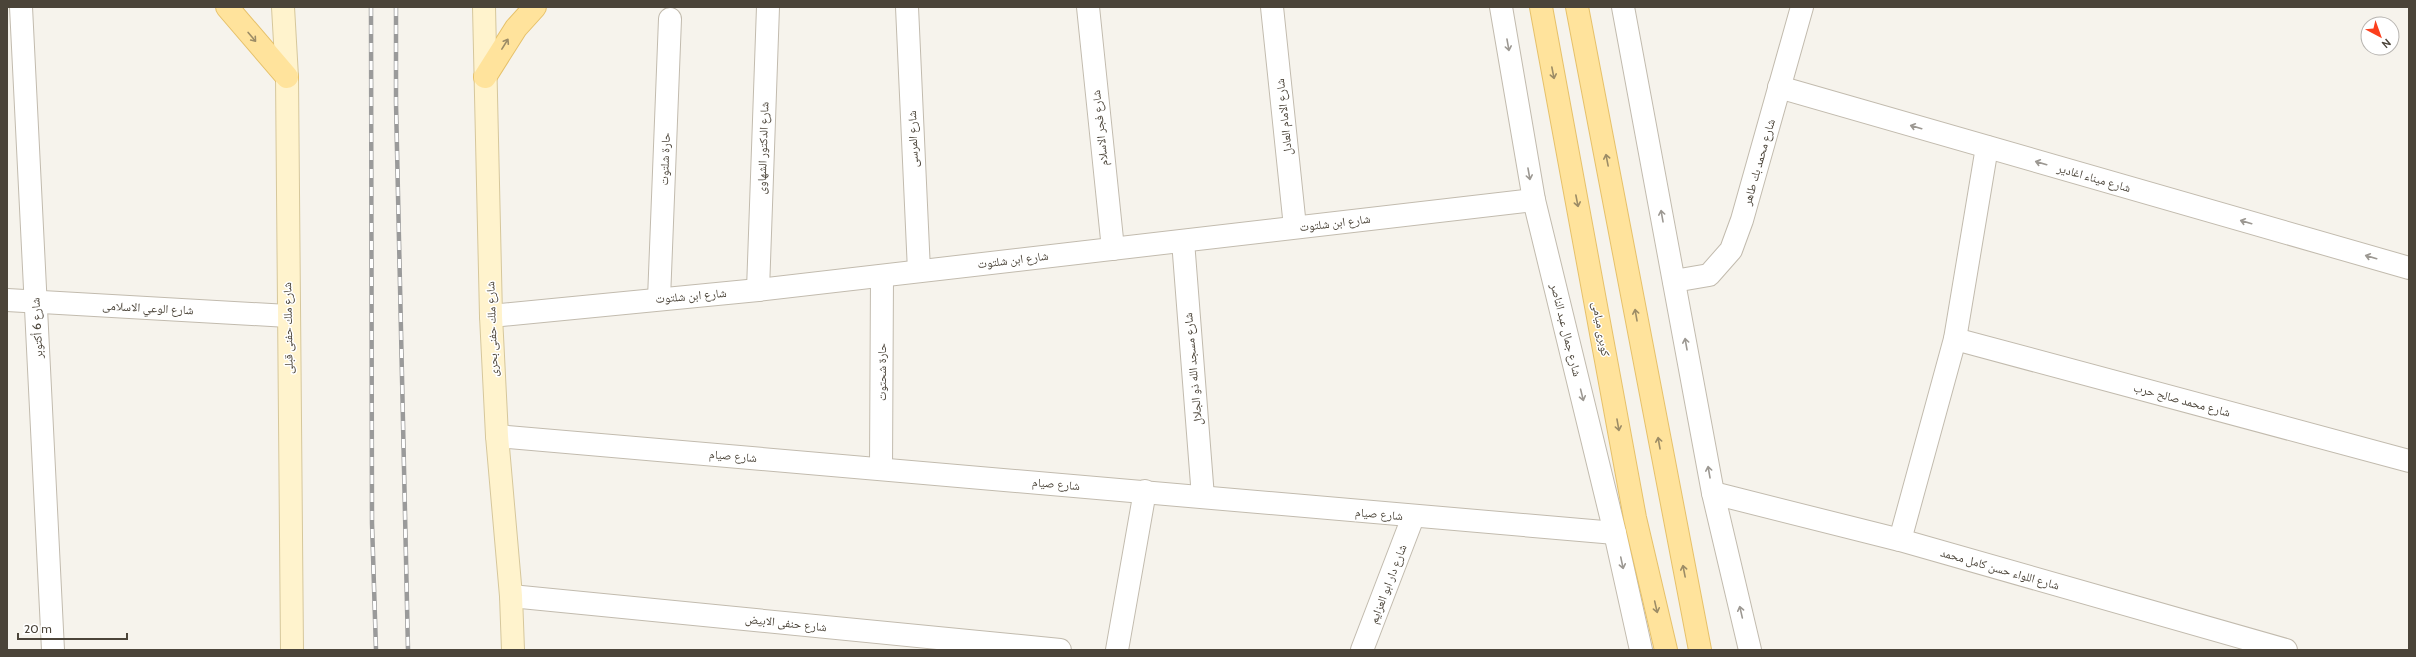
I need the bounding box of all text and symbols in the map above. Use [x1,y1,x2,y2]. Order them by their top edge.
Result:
north arrow [2360,16,2400,56]
one-way arrow [248,31,257,42]
text: N [2379,36,2394,51]
one-way arrow [502,38,510,50]
one-way arrow [1504,39,1512,52]
one-way arrow [1550,66,1558,79]
street label: شارع الامام العادل [1272,78,1296,156]
street label: شارع فجر الاسلام [1088,89,1112,167]
street label: شارع الدكتور الشهاوى [753,101,773,195]
street label: شارع المرسى [904,110,922,168]
street label: شارع محمد بك طاهر [1739,117,1779,208]
one-way arrow [1909,123,1922,130]
street label: حارة شلتوت [656,132,673,186]
one-way arrow [1603,154,1611,167]
one-way arrow [2034,159,2047,166]
street label: شارع ميناء اغادير [2054,160,2133,196]
one-way arrow [1526,167,1534,180]
one-way arrow [1573,194,1581,207]
one-way arrow [1658,210,1666,223]
street label: شارع ابن شلتوت [1299,211,1372,235]
one-way arrow [2240,217,2253,225]
street label: شارع ابن شلتوت [977,248,1050,272]
one-way arrow [2365,253,2378,260]
street label: شارع ملك حفنى بحرى [482,281,502,377]
street label: شارع جمال عبد الناصر [1546,281,1585,378]
street label: شارع ملك حفنى قبلى [279,282,297,374]
street label: شارع ابن شلتوت [655,285,727,307]
street label: شارع 6 أكتوبر [27,297,47,360]
street label: شارع الوعي الاسلامى [102,298,194,320]
street label: كوبرى ميامى [1589,300,1614,358]
one-way arrow [1632,309,1640,322]
street label: شارع مسجد الله ذو الجلال [1180,312,1206,426]
one-way arrow [1681,338,1689,351]
street label: حارة شحتوت [874,343,889,401]
street label: شارع محمد صالح حرب [2132,379,2232,421]
one-way arrow [1578,389,1586,402]
one-way arrow [1615,418,1623,431]
one-way arrow [1655,437,1663,450]
street label: شارع صيام [708,446,758,466]
one-way arrow [1705,466,1713,479]
street label: شارع صيام [1031,474,1081,494]
street label: شارع صيام [1354,504,1404,524]
street label: شارع دار ابو العزايم [1366,542,1410,626]
street label: شارع اللواء حسن كامل محمد [1939,544,2061,594]
one-way arrow [1618,556,1626,569]
one-way arrow [1680,564,1688,577]
one-way arrow [1652,600,1660,613]
one-way arrow [1737,606,1744,619]
street label: شارع حنفى الابيض [744,611,828,635]
scale bar [18,615,127,641]
text: 20 m [24,621,52,636]

